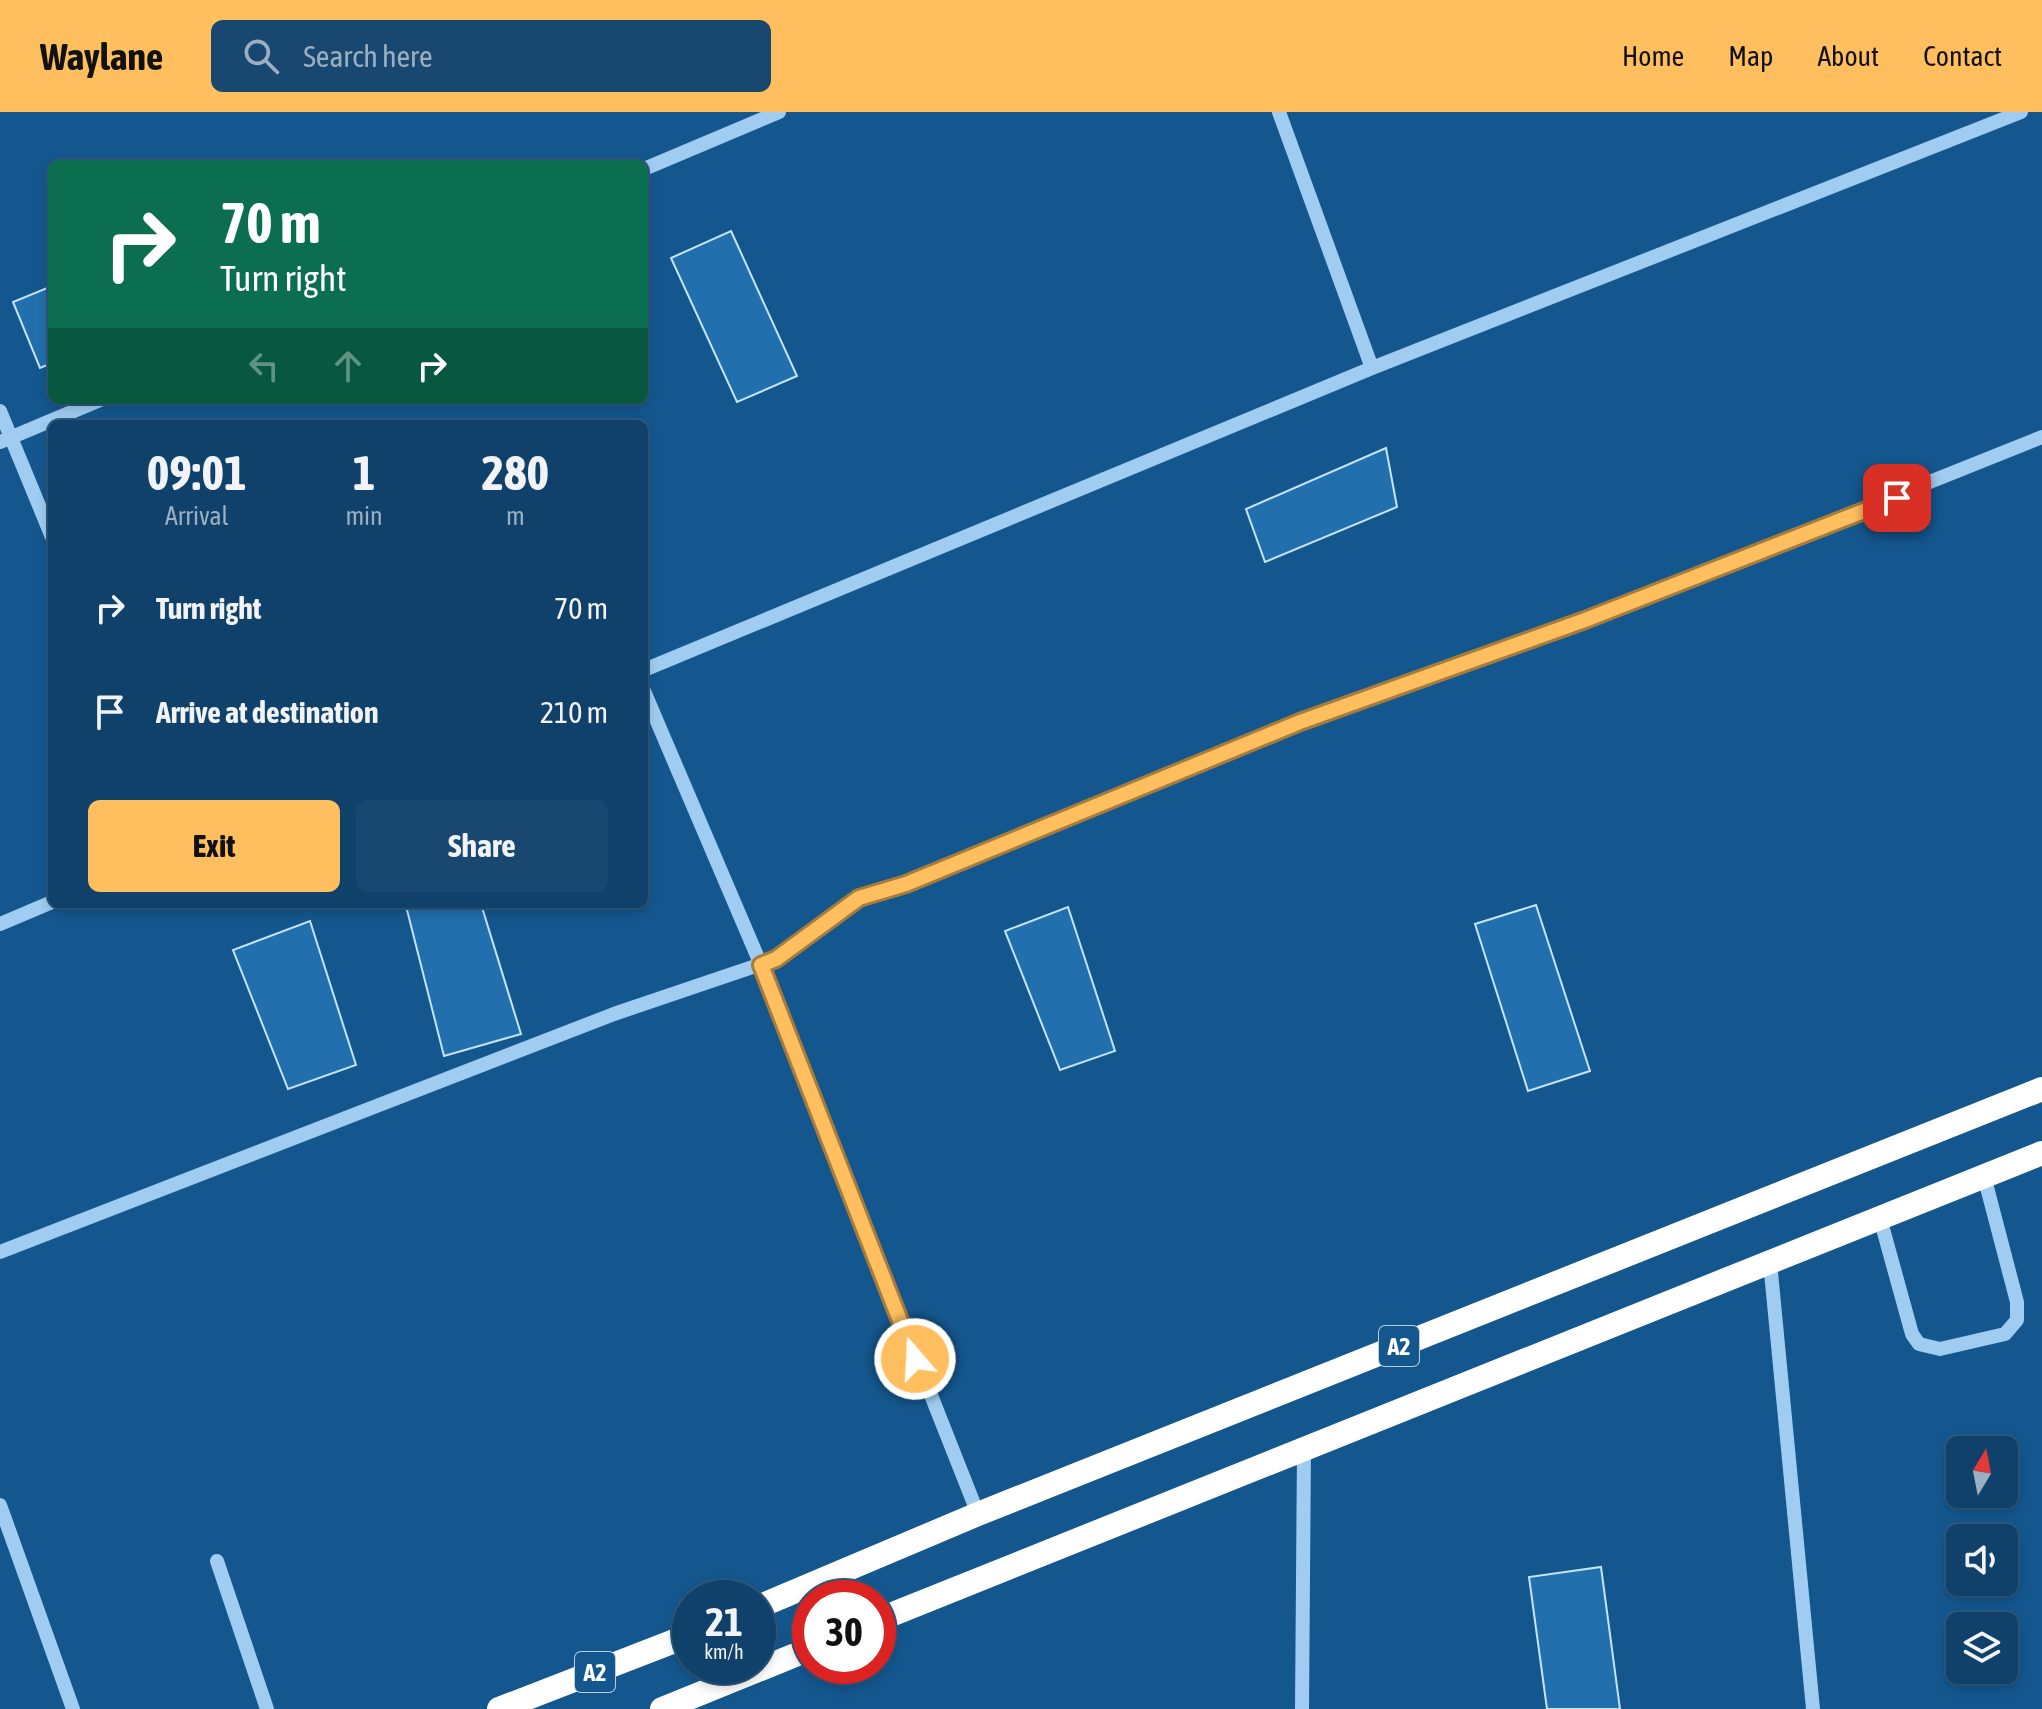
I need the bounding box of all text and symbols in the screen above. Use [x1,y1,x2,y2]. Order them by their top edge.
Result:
search box [211,20,771,92]
icon: search [239,34,283,78]
text: Waylane [40,35,163,78]
text: Search here [303,39,433,73]
text: Home [1622,40,1684,72]
text: Map [1728,40,1773,72]
text: About [1817,40,1879,72]
text: Contact [1923,40,2002,72]
text: 70 m [220,191,321,255]
icon: right [88,192,192,296]
text: Turn right [220,257,347,299]
icon: left [242,344,286,388]
icon: ahead [326,344,370,388]
icon: right [410,344,454,388]
text: 09:01 [147,445,247,500]
text: 1 [353,445,375,500]
text: 280 [482,445,549,500]
pin [1863,464,1931,532]
icon: arrive [1875,476,1919,520]
text: Arrival [165,501,228,531]
text: min [345,501,383,531]
text: m [506,501,525,531]
icon: right [88,586,132,630]
text: Turn right [156,591,262,625]
text: 70 m [554,591,608,625]
icon: arrive [88,690,132,734]
text: Arrive at destination [156,695,378,729]
text: 210 m [540,695,608,729]
button: Exit [88,800,340,892]
button: Share [356,800,608,892]
position arrow [873,1317,957,1401]
road number: A2 [1379,1326,1419,1366]
north arrow [1946,1436,2018,1508]
map controls [1946,1436,2018,1684]
button: sound [1946,1524,2018,1596]
speed limit sign: 30 [792,1580,896,1684]
text: 21 [705,1599,743,1644]
button: layers [1946,1612,2018,1684]
text: km/h [704,1640,744,1663]
road number: A2 [575,1652,615,1692]

